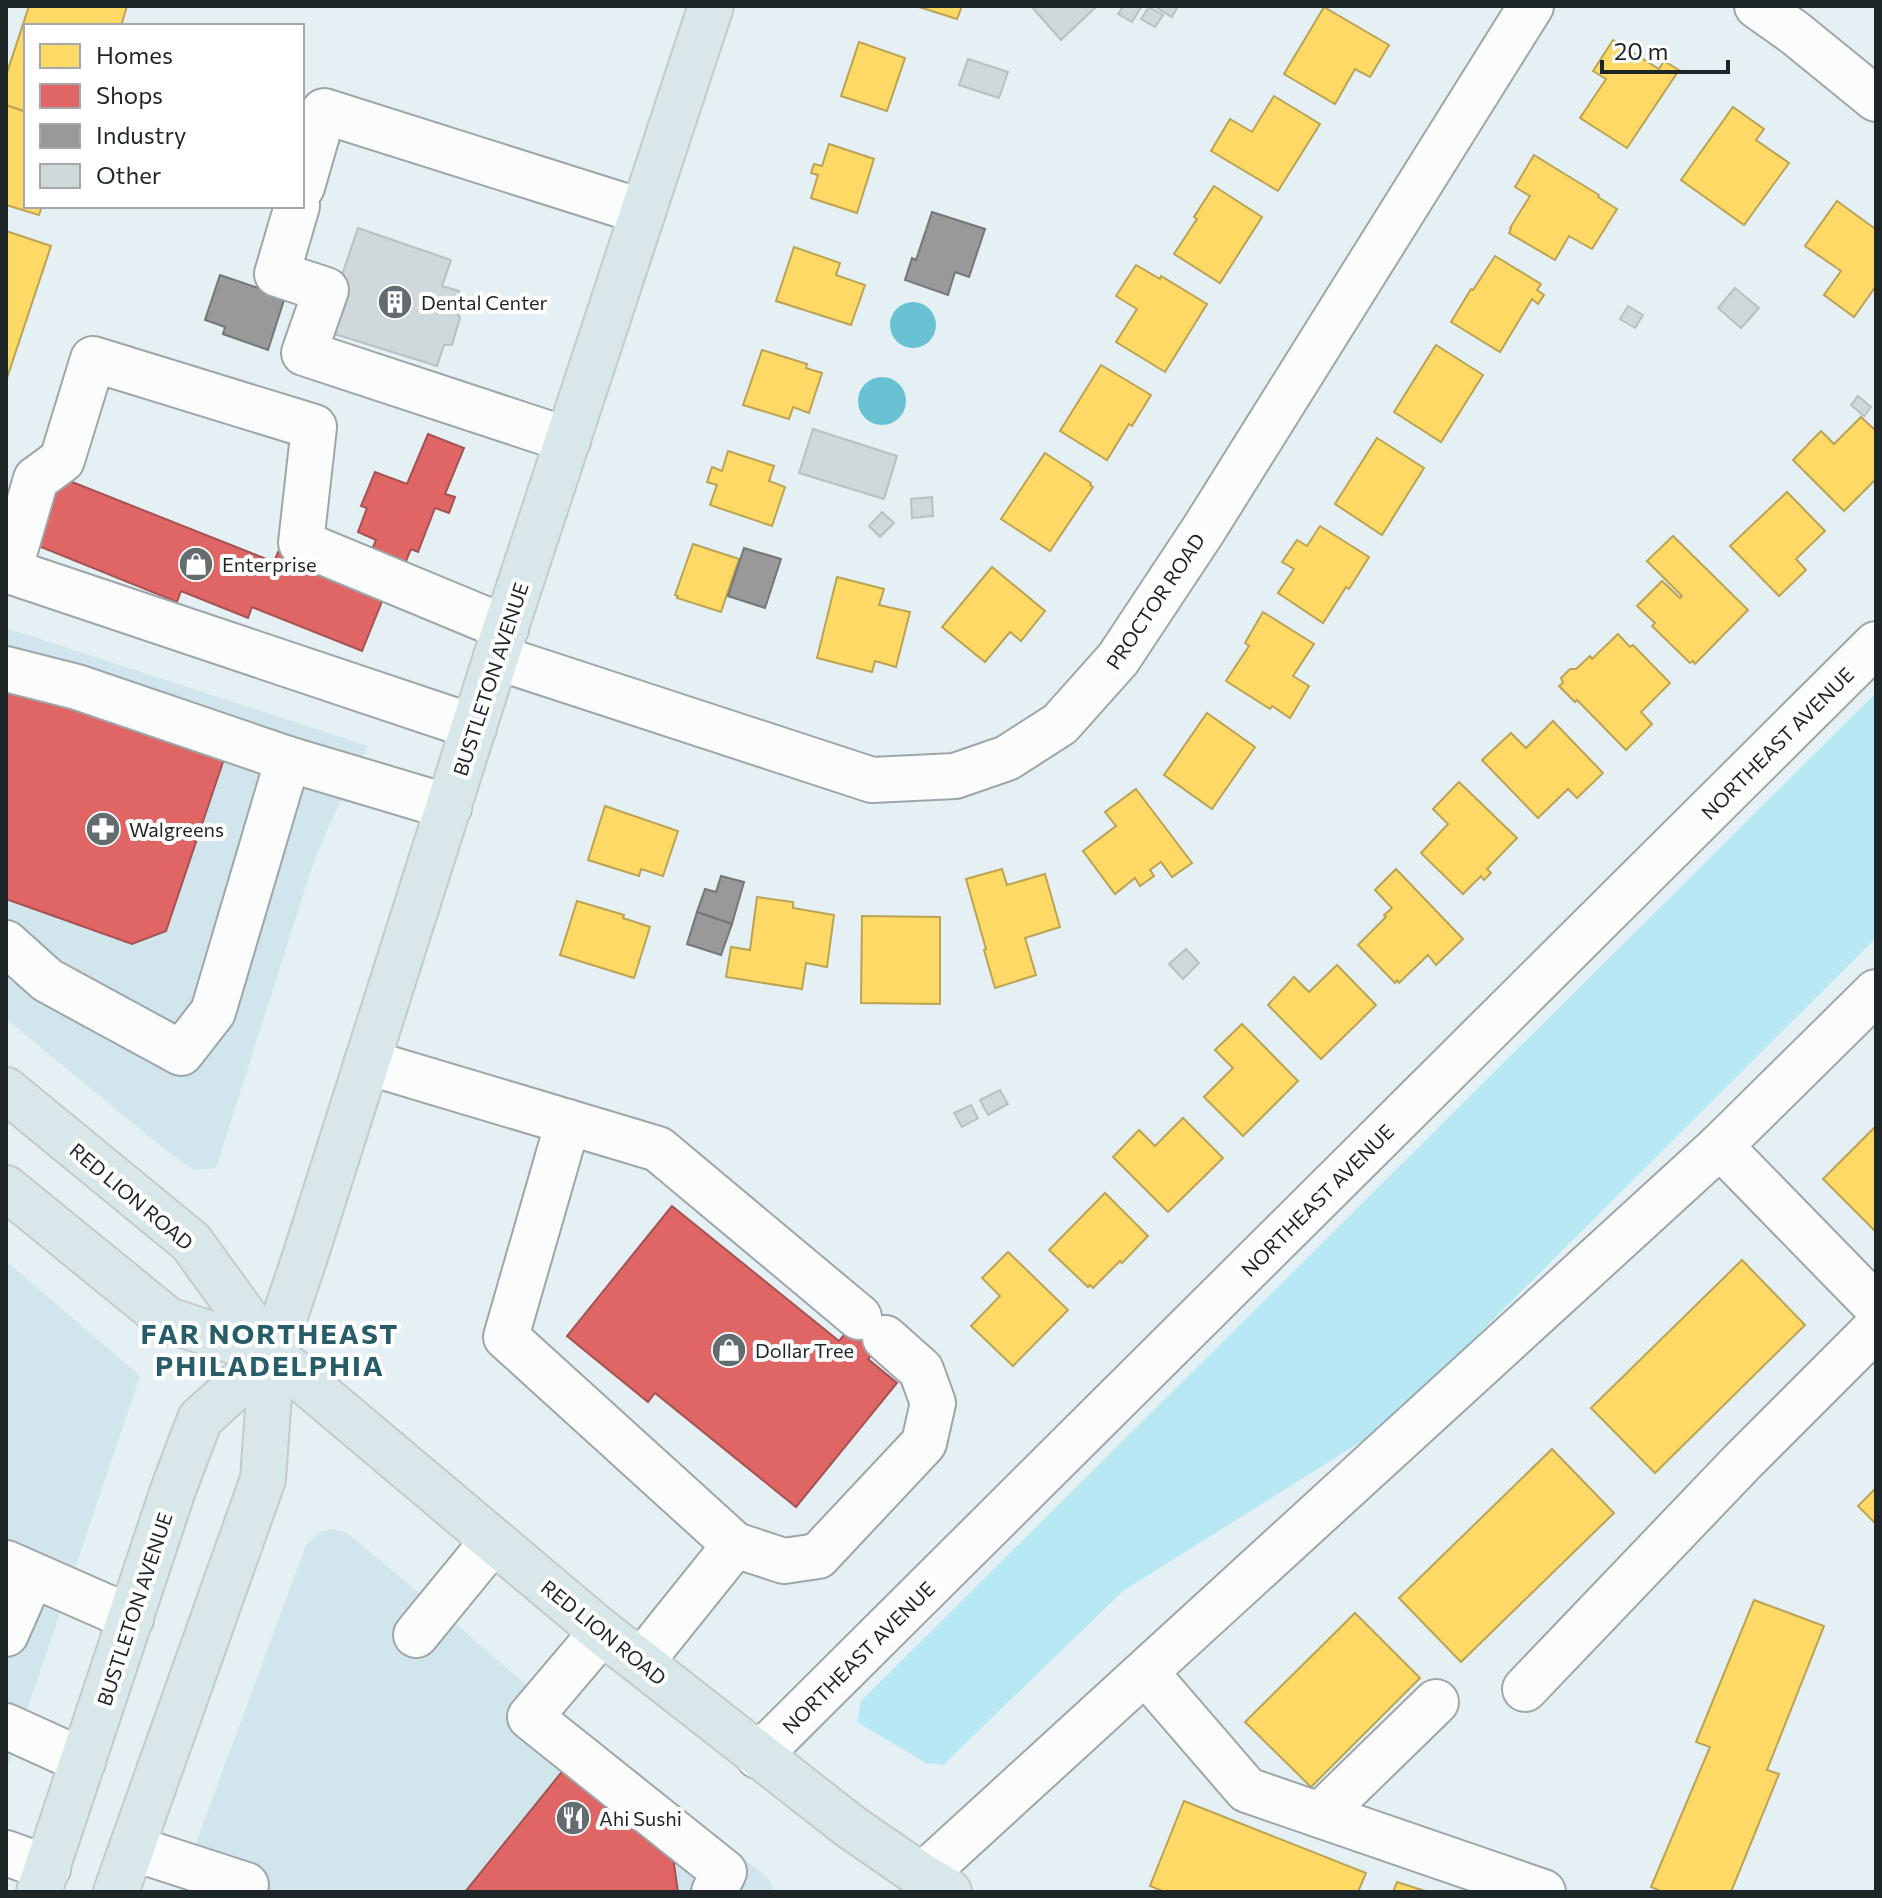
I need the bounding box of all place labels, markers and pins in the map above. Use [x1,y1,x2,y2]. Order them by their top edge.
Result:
building icon: Dental Center [376,283,414,321]
place label: Dental Center [421,290,548,314]
shop icon: Enterprise [177,545,215,583]
place label: Enterprise [222,552,317,576]
pharmacy icon: Walgreens [84,810,122,848]
place label: Walgreens [129,817,224,841]
shop icon: Dollar Tree [710,1331,748,1369]
place label: Dollar Tree [755,1338,854,1362]
restaurant icon: Ahi Sushi [554,1799,592,1837]
place label: Ahi Sushi [599,1806,682,1830]

